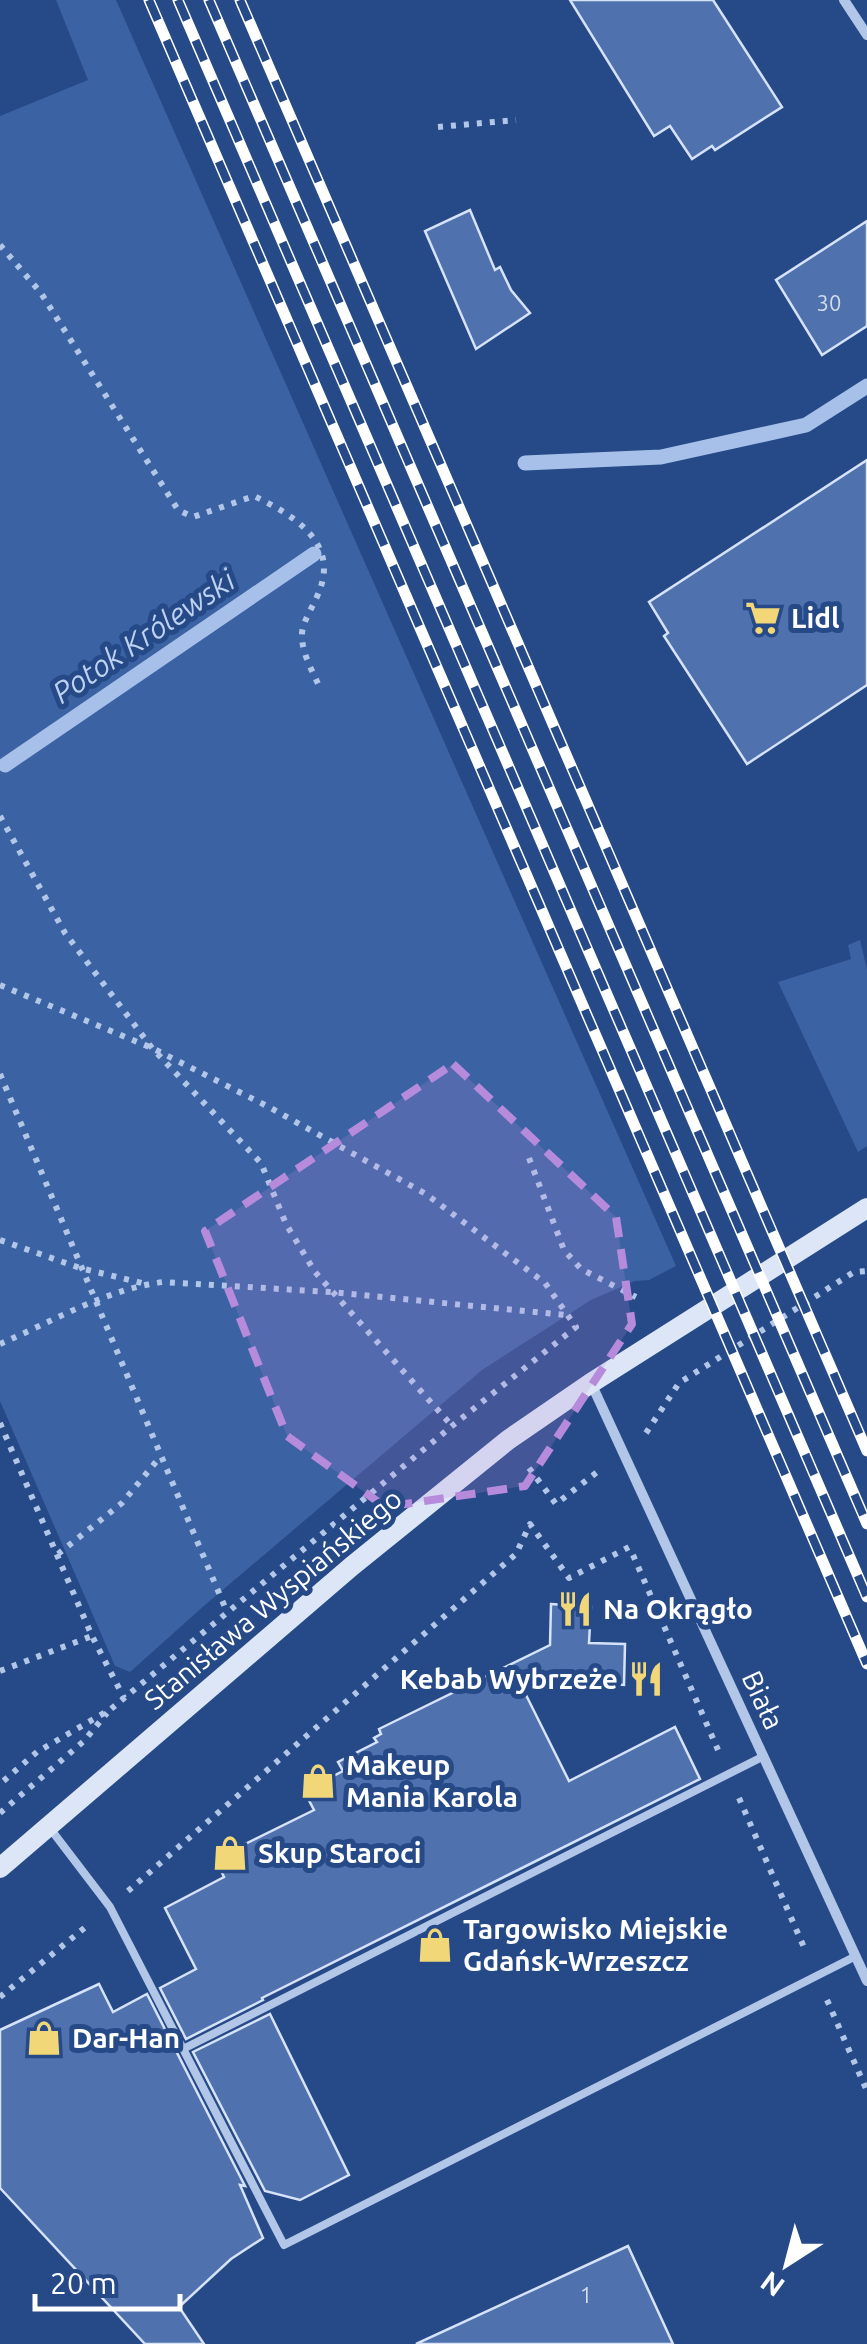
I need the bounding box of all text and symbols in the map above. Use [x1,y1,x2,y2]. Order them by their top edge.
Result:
house number: 30 [817,290,841,315]
water label: Potok Królewski [46,562,242,710]
supermarket icon: Lidl [744,599,782,637]
place label: Lidl [791,602,839,633]
street label: Stanisława Wyspiańskiego [138,1482,407,1715]
restaurant icon: Na Okrągło [556,1590,594,1628]
place label: Na Okrągło [603,1593,753,1625]
restaurant icon: Kebab Wybrzeże [627,1660,665,1698]
place label: Kebab Wybrzeże [400,1663,618,1694]
street label: Biała [737,1666,790,1734]
place label: Makeup Mania Karola [346,1749,518,1812]
shop icon: Makeup Mania Karola [299,1762,337,1800]
shop icon: Skup Staroci [211,1834,249,1872]
place label: Skup Staroci [258,1837,422,1868]
place label: Targowisko Miejskie Gdańsk-Wrzeszcz [463,1913,728,1976]
shop icon: Targowisko Miejskie Gdańsk-Wrzeszcz [416,1926,454,1964]
shop icon: Dar-Han [25,2019,63,2057]
place label: Dar-Han [72,2022,180,2053]
north arrow [737,2214,837,2314]
scale bar [35,2249,180,2311]
text: 20 m [50,2266,117,2300]
text: N [754,2266,790,2303]
house number: 1 [580,2282,592,2307]

